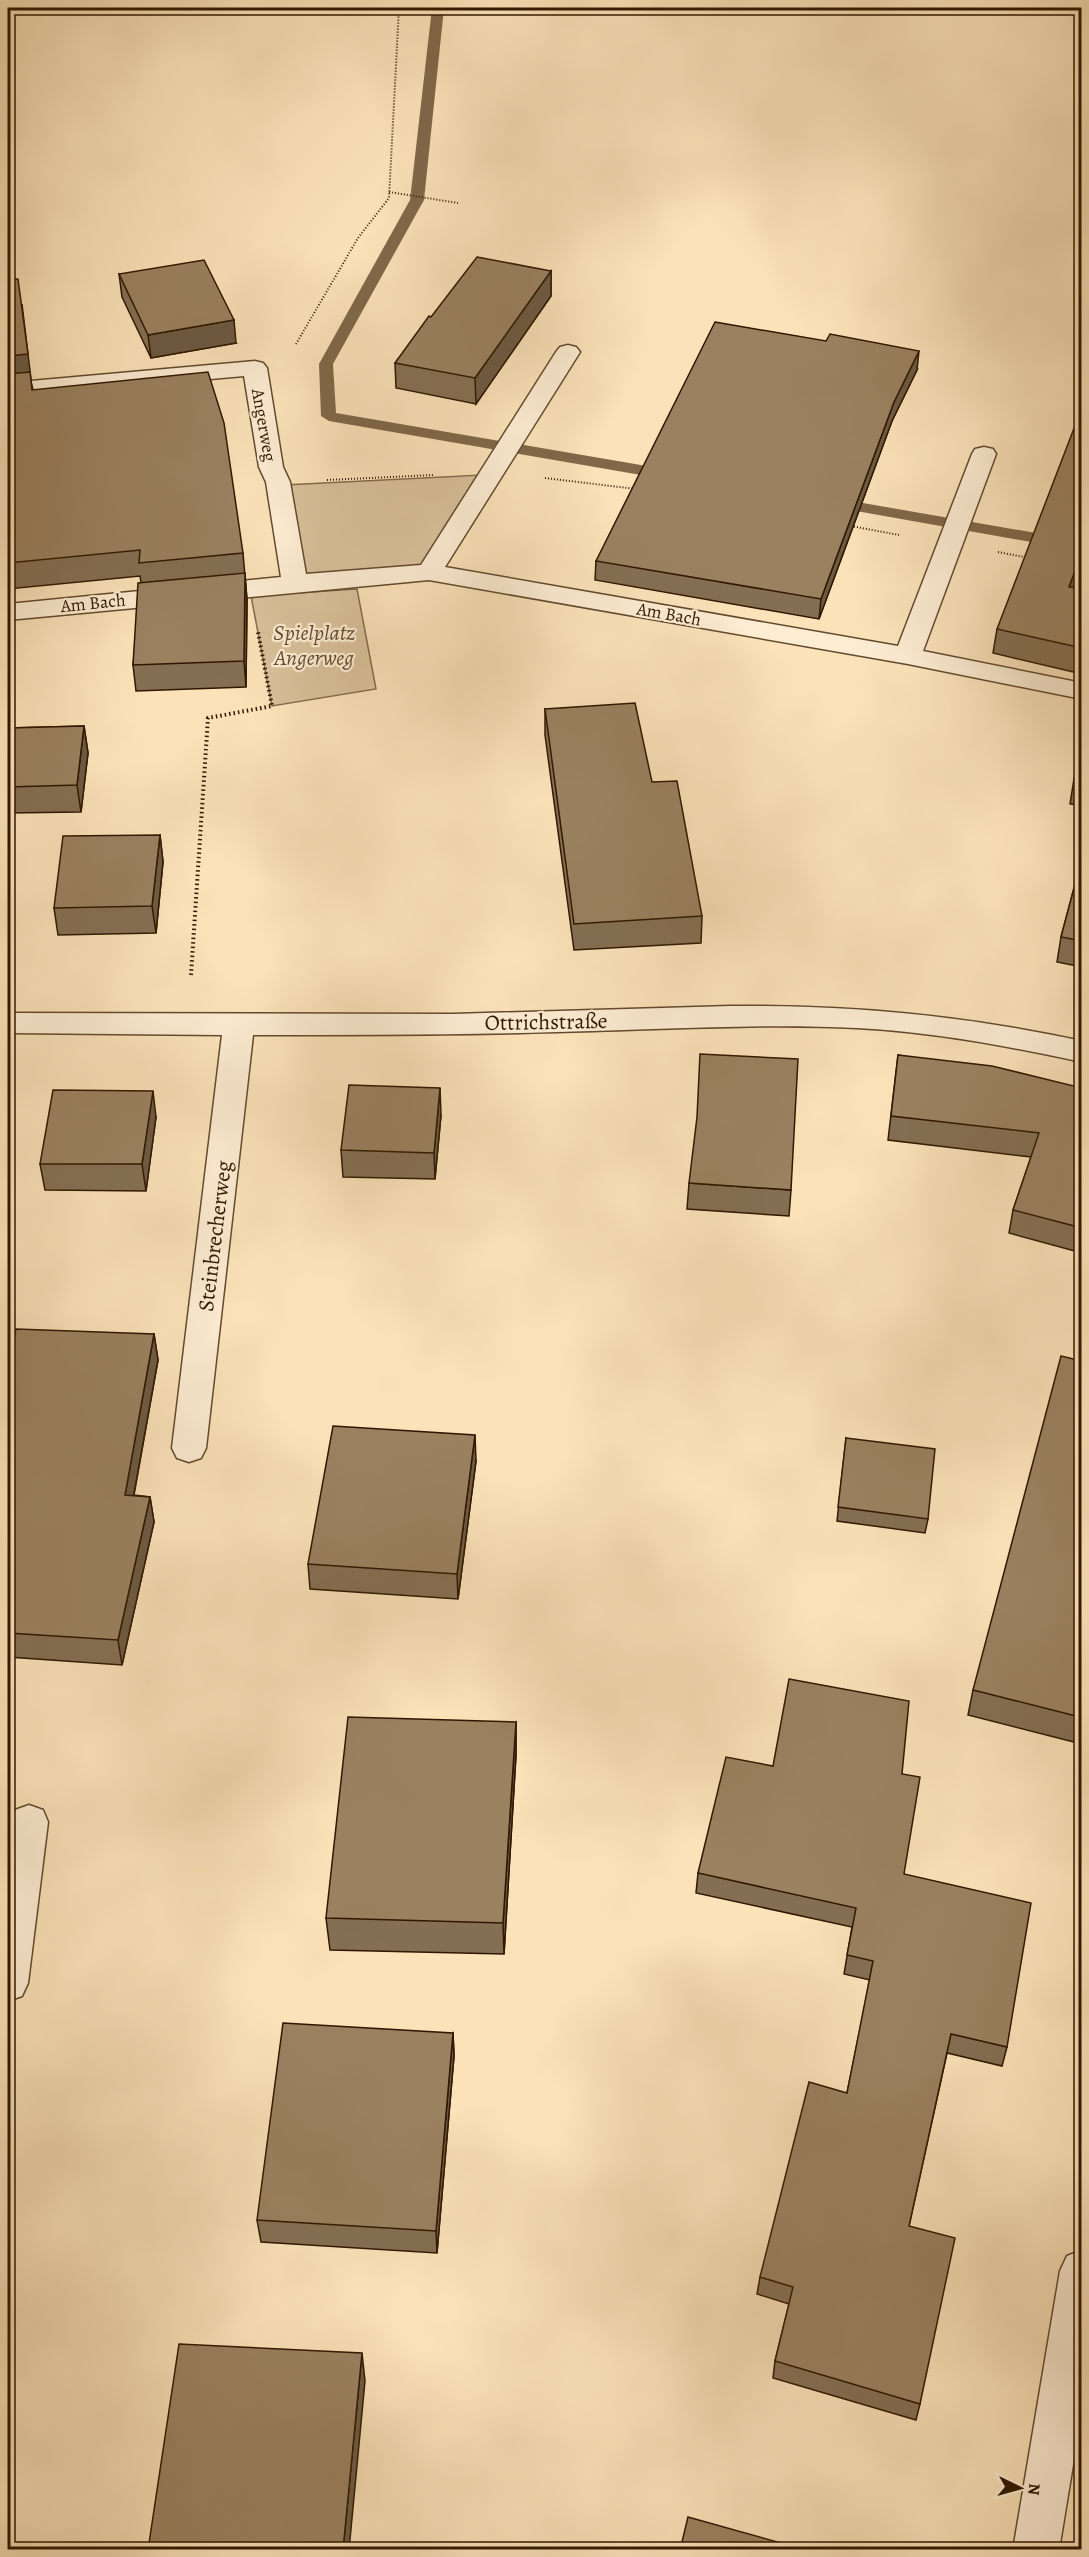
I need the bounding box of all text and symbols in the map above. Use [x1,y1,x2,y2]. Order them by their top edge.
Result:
street label: Angerweg [246,386,282,463]
street label: Am Bach [58,588,127,618]
street label: Am Bach [634,596,704,632]
park label: Spielplatz Angerweg [273,618,355,673]
street label: Ottrichstraße [484,1006,608,1038]
street label: Steinbrecherweg [191,1159,239,1313]
north arrow [990,2458,1050,2518]
text: N [1022,2482,1045,2496]

